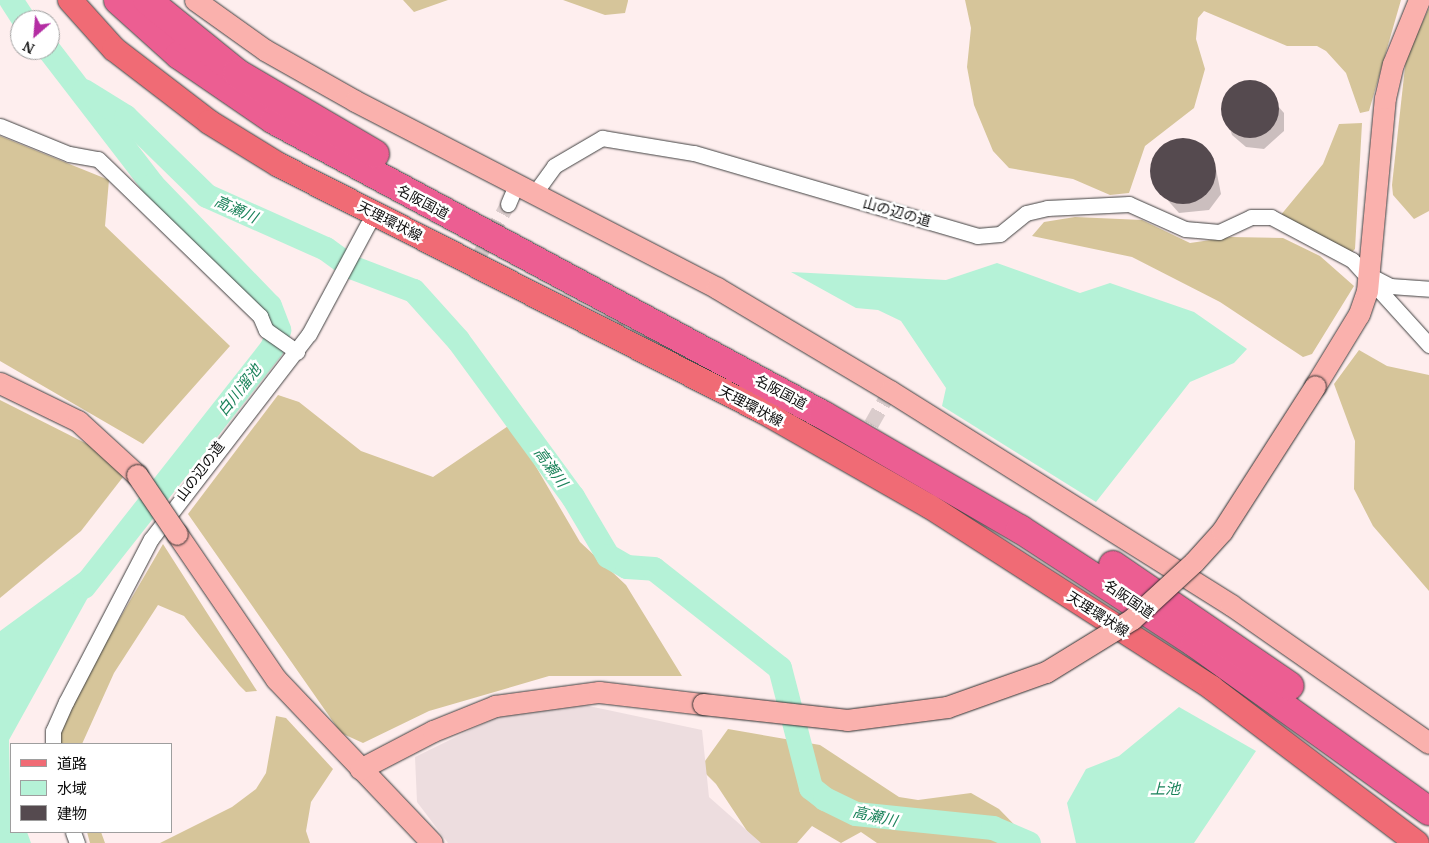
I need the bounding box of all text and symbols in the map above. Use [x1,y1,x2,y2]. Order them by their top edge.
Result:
north arrow [10,10,60,60]
text: N [19,37,37,59]
street label: 名阪国道 [394,181,452,223]
water label: 高瀬川 [212,192,260,226]
street label: 山の辺の道 [861,194,933,230]
street label: 天理環状線 [355,198,425,244]
water label: 白川溜池 [213,361,265,419]
street label: 名阪国道 [752,371,810,413]
street label: 天理環状線 [716,382,786,430]
street label: 山の辺の道 [172,438,228,504]
water label: 高瀬川 [530,444,572,490]
street label: 名阪国道 [1101,576,1157,622]
street label: 天理環状線 [1064,588,1132,640]
legend [10,743,172,833]
text: 道路 [57,753,87,773]
text: 水域 [57,778,87,798]
water label: 上池 [1150,780,1180,798]
water label: 高瀬川 [851,802,899,830]
text: 建物 [57,803,87,823]

